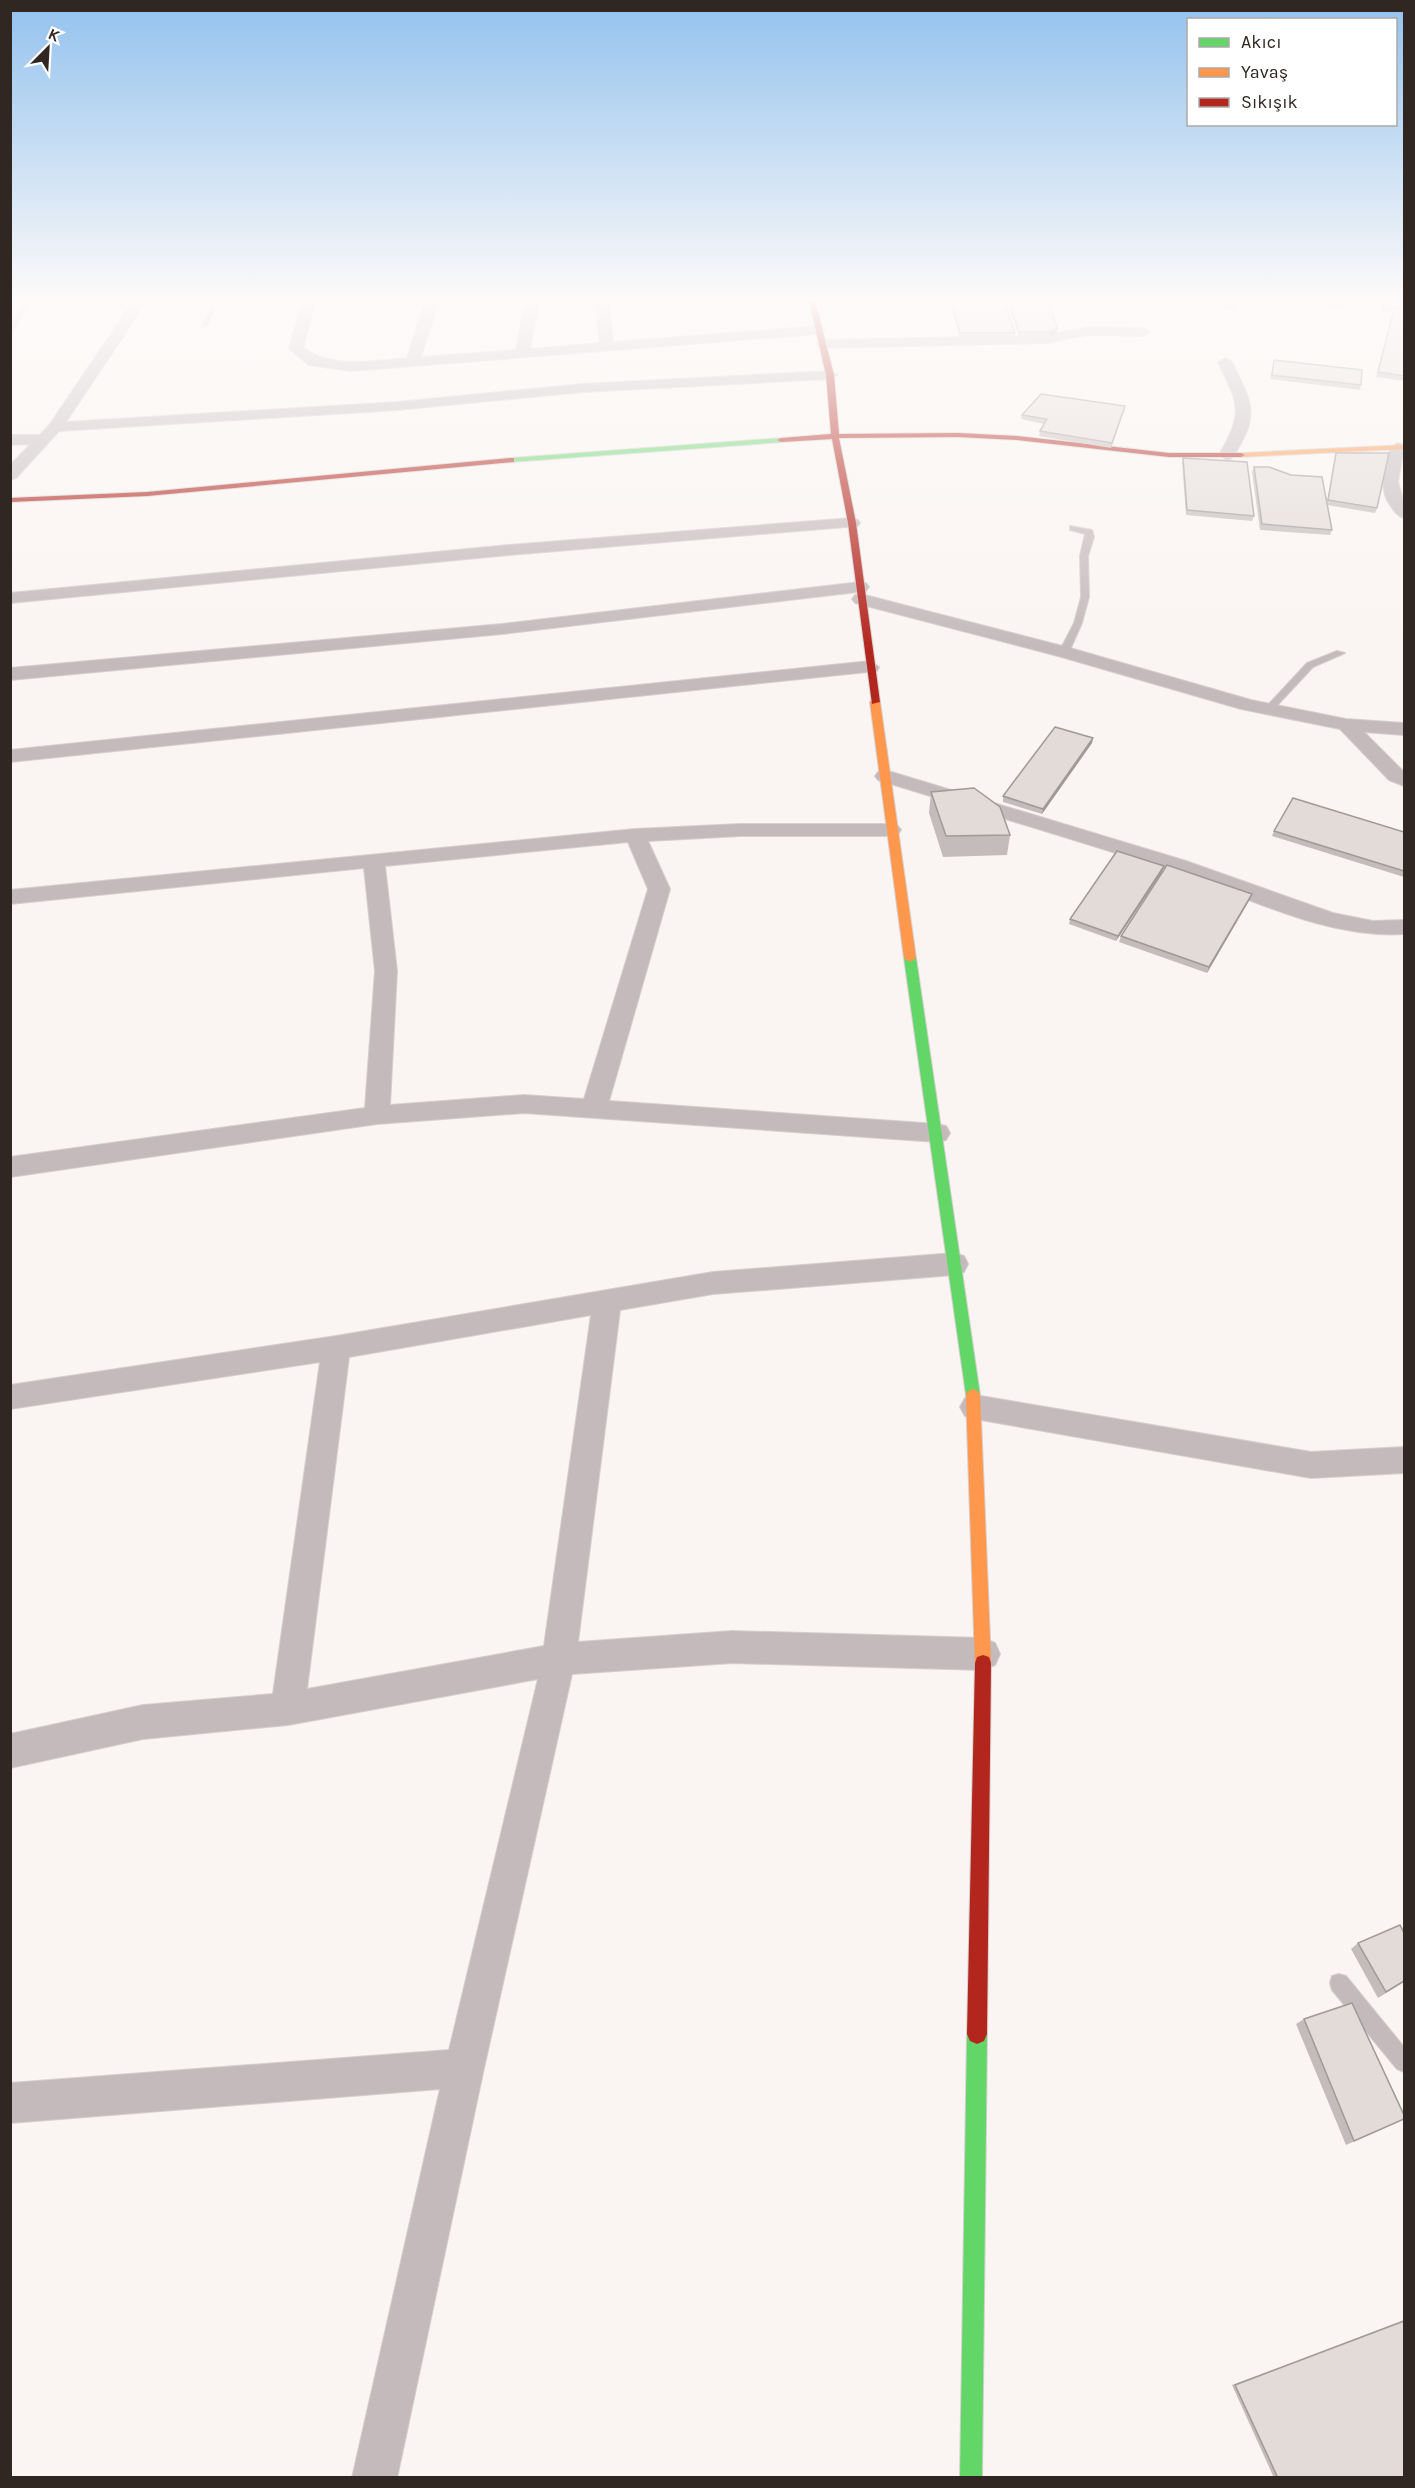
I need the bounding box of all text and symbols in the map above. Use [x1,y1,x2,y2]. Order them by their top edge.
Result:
north arrow [18,18,78,78]
legend [1187,18,1397,126]
text: K [45,24,63,46]
text: Akıcı [1241,31,1282,53]
text: Yavaş [1241,61,1288,83]
text: Sıkışık [1241,91,1298,113]

